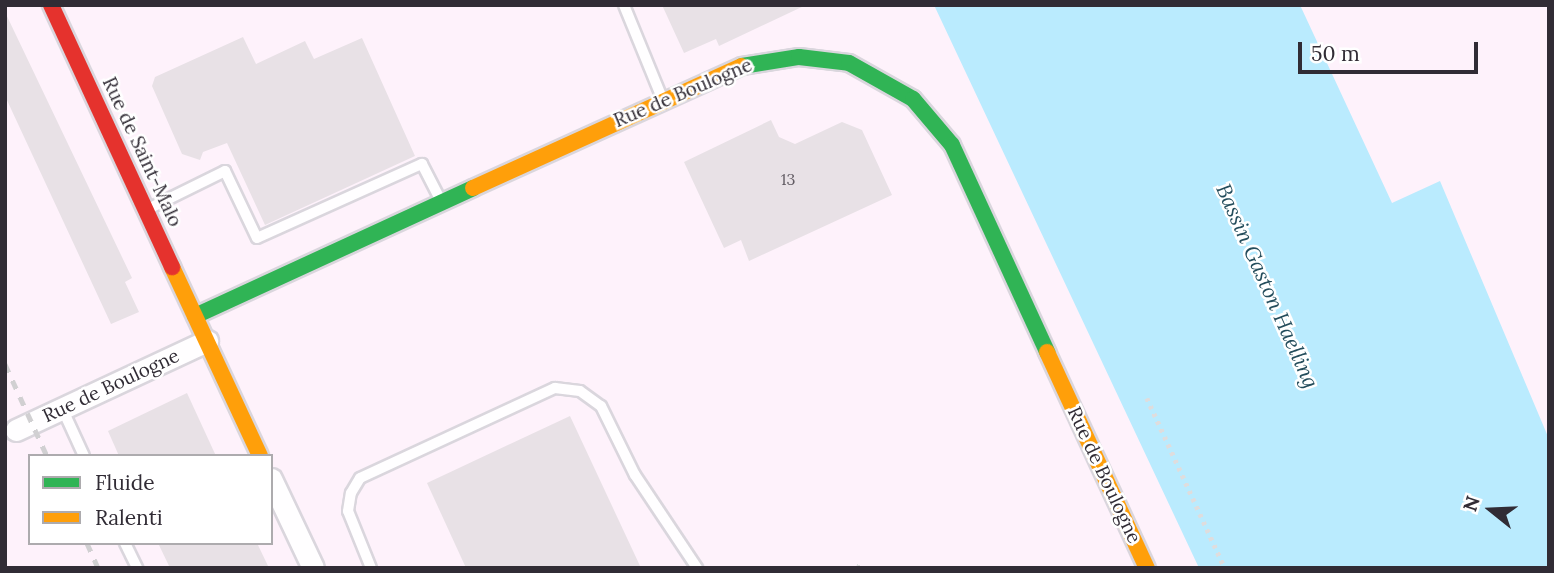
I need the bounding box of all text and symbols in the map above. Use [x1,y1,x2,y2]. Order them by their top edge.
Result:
scale bar [1302,28,1482,72]
text: 50 m [1311,40,1360,67]
street label: Rue de Boulogne [610,54,756,132]
street label: Rue de Saint-Malo [97,74,187,230]
house number: 13 [781,169,795,189]
water label: Bassin Gaston Haelling [1211,180,1323,392]
street label: Rue de Boulogne [39,344,183,428]
street label: Rue de Boulogne [1062,403,1146,547]
legend [28,454,273,545]
text: Fluide [95,469,155,496]
north arrow [1456,475,1526,545]
text: N [1457,493,1485,514]
text: Ralenti [95,504,163,531]

